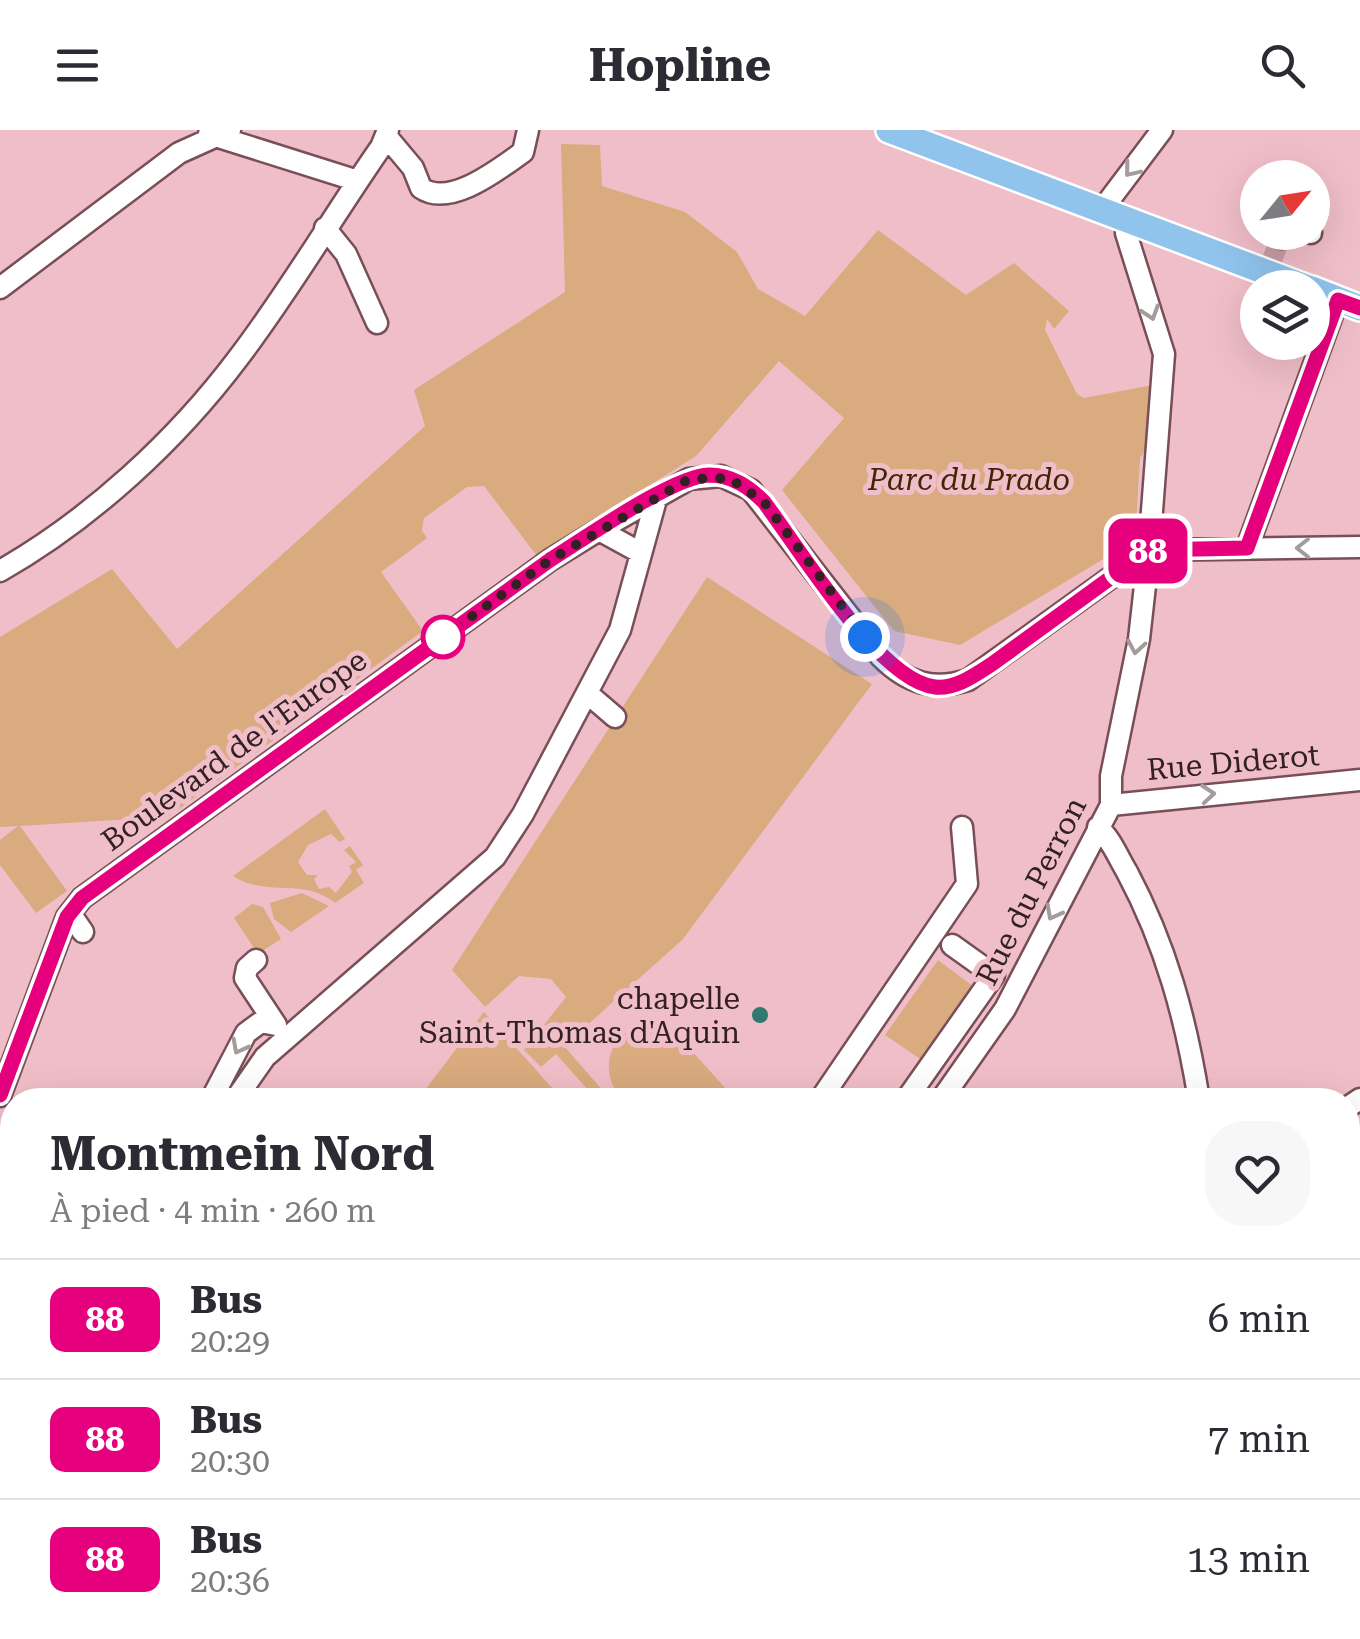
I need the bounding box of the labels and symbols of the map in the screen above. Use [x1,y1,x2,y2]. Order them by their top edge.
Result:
one-way arrow [1125,158,1143,176]
north arrow [1240,160,1330,250]
one-way arrow [1139,304,1160,321]
park label: Parc du Prado [867,462,1070,497]
line badge: 88 [1103,518,1193,584]
one-way arrow [1295,537,1311,558]
your location [840,612,890,662]
unlabelled marker [422,616,464,658]
one-way arrow [1126,639,1147,655]
street label: Boulevard de l'Europe [95,642,373,858]
street label: Rue Diderot [1145,737,1321,787]
one-way arrow [1200,784,1216,805]
street label: Rue du Perron [969,791,1093,991]
one-way arrow [1046,903,1065,921]
place label: chapelle Saint-Thomas d'Aquin [419,981,740,1050]
marker: chapelle Saint-Thomas d'Aquin [749,1004,771,1026]
one-way arrow [232,1037,251,1055]

